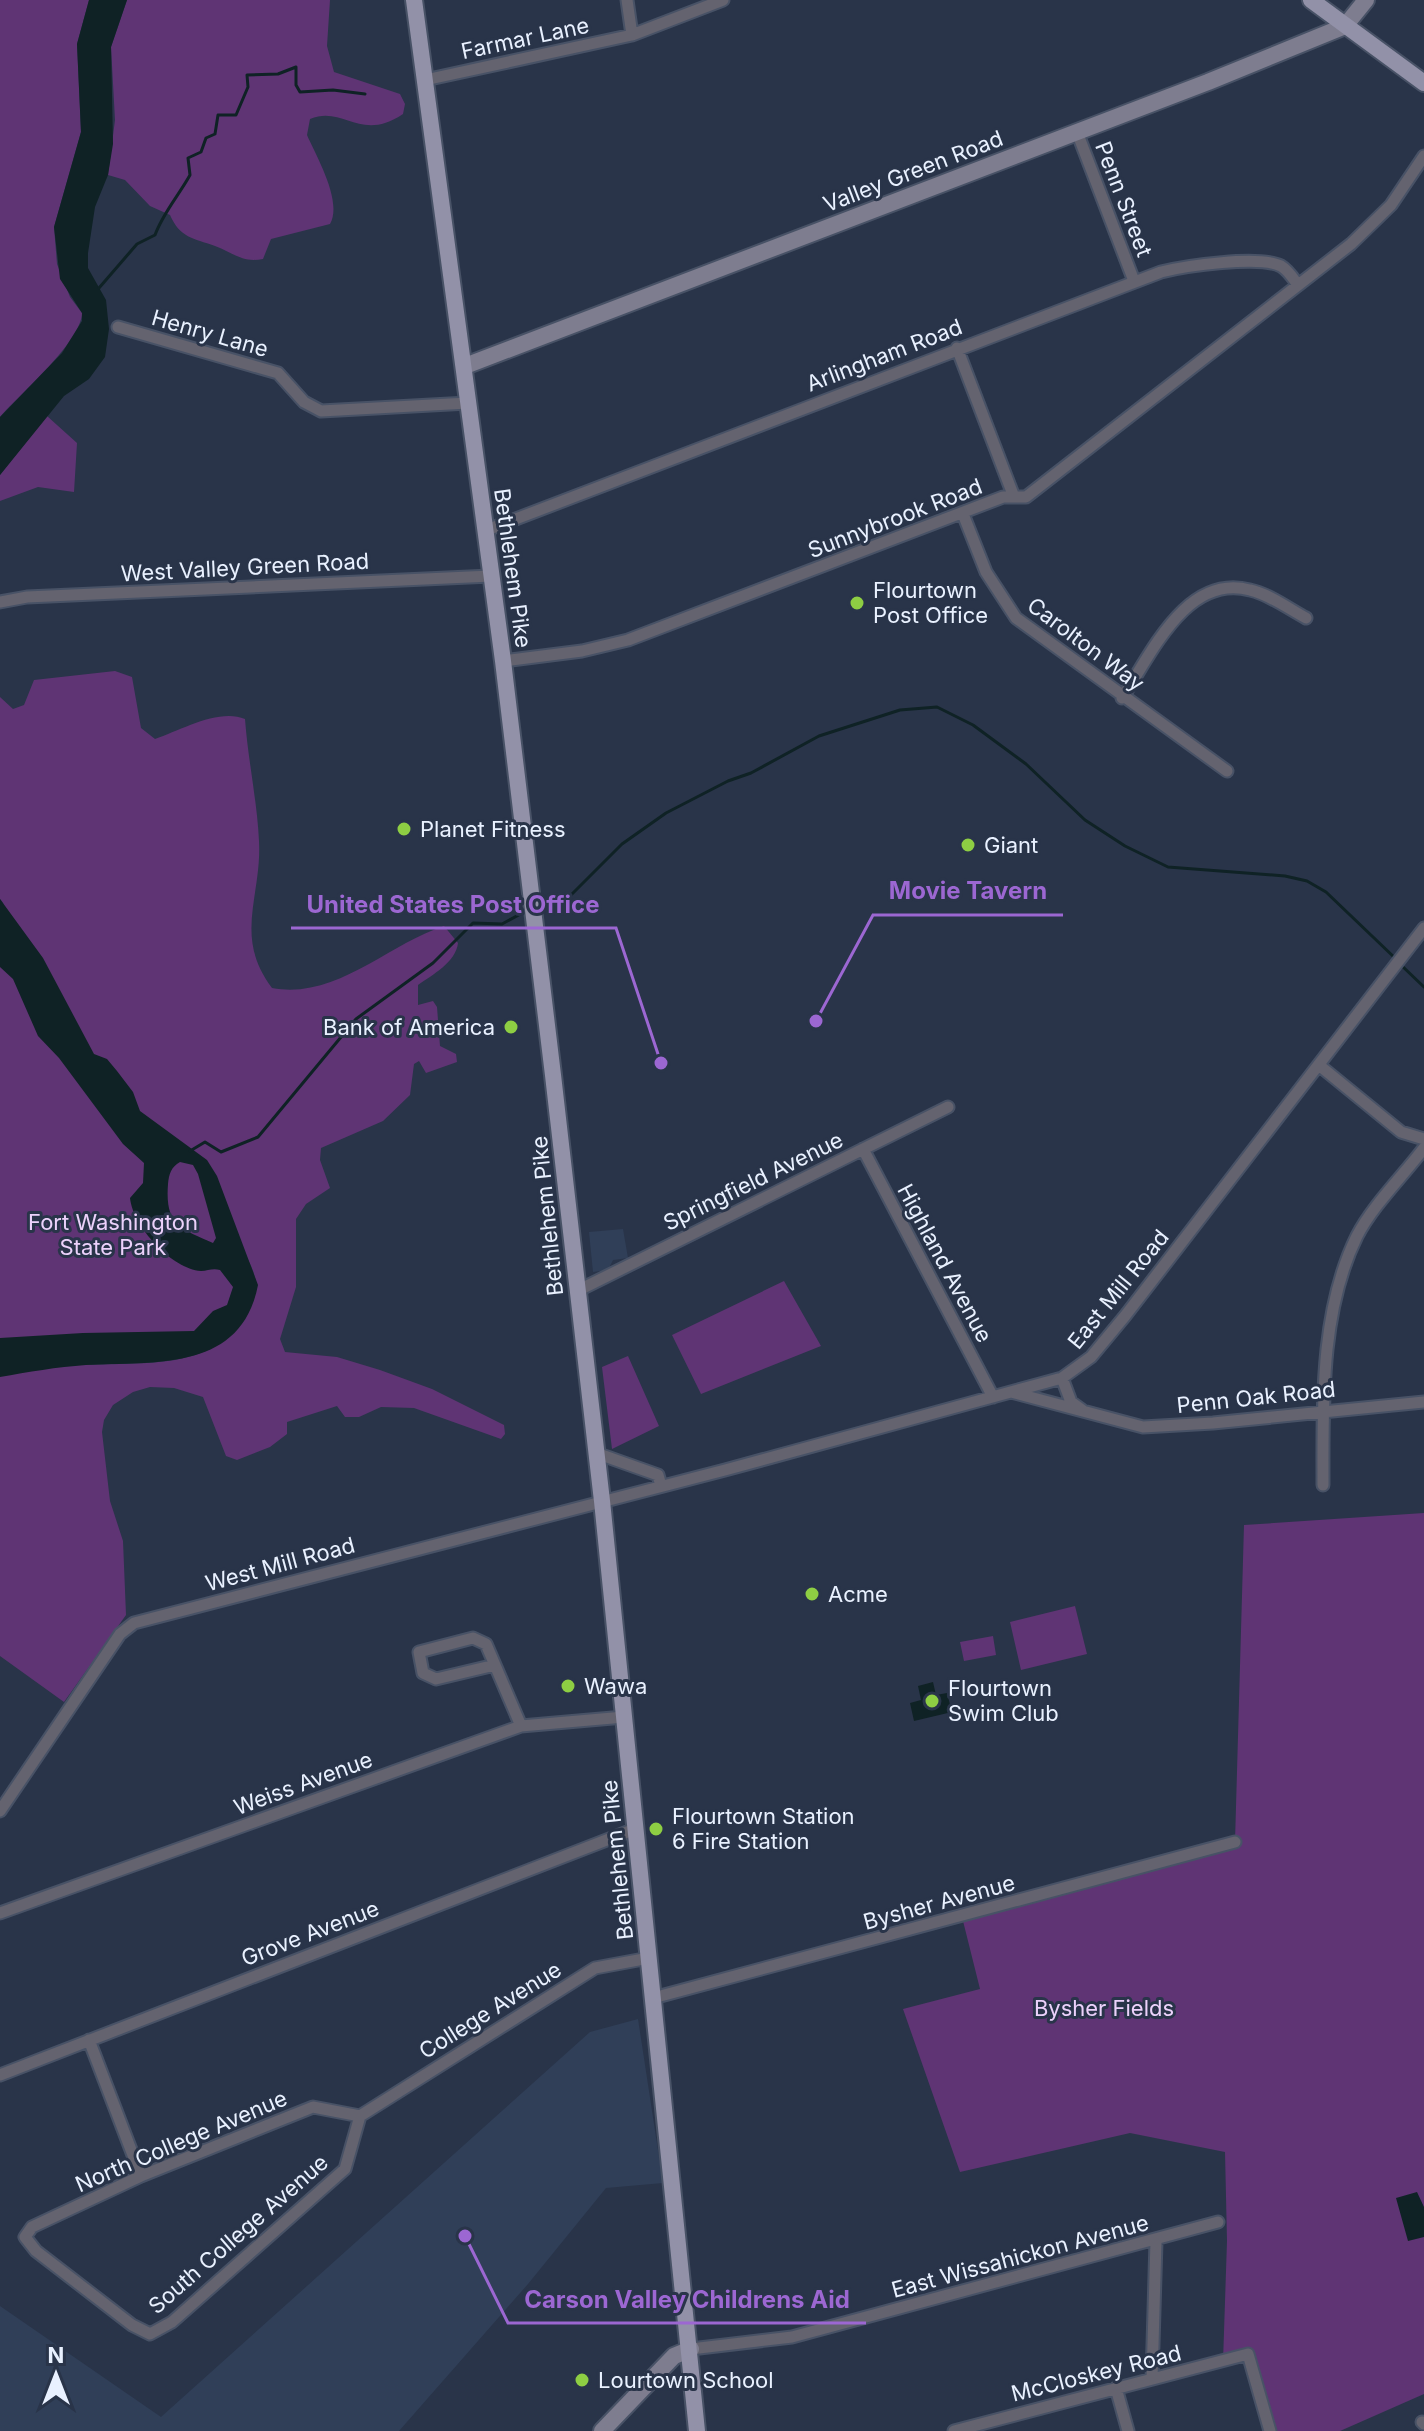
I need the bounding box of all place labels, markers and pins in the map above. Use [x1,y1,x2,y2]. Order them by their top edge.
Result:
place label: Flourtown Post Office [873,577,988,628]
marker: Flourtown Post Office [848,594,866,612]
place label: Planet Fitness [420,816,566,842]
marker: Planet Fitness [395,820,413,838]
place label: Giant [984,832,1038,858]
marker: Giant [959,836,977,854]
callout: Movie Tavern [873,867,1063,915]
callout: United States Post Office [291,880,616,928]
place label: Bank of America [323,1014,495,1040]
marker: Bank of America [502,1018,520,1036]
place label: Acme [828,1581,888,1607]
marker: Acme [803,1585,821,1603]
place label: Wawa [584,1673,647,1699]
place label: Flourtown Swim Club [948,1675,1059,1726]
marker: Wawa [559,1677,577,1695]
marker: Flourtown Swim Club [923,1692,941,1710]
place label: Flourtown Station 6 Fire Station [672,1803,855,1854]
marker: Flourtown Station 6 Fire Station [647,1820,665,1838]
callout: Carson Valley Childrens Aid [508,2275,866,2323]
place label: Lourtown School [598,2367,774,2393]
marker: Lourtown School [573,2371,591,2389]

